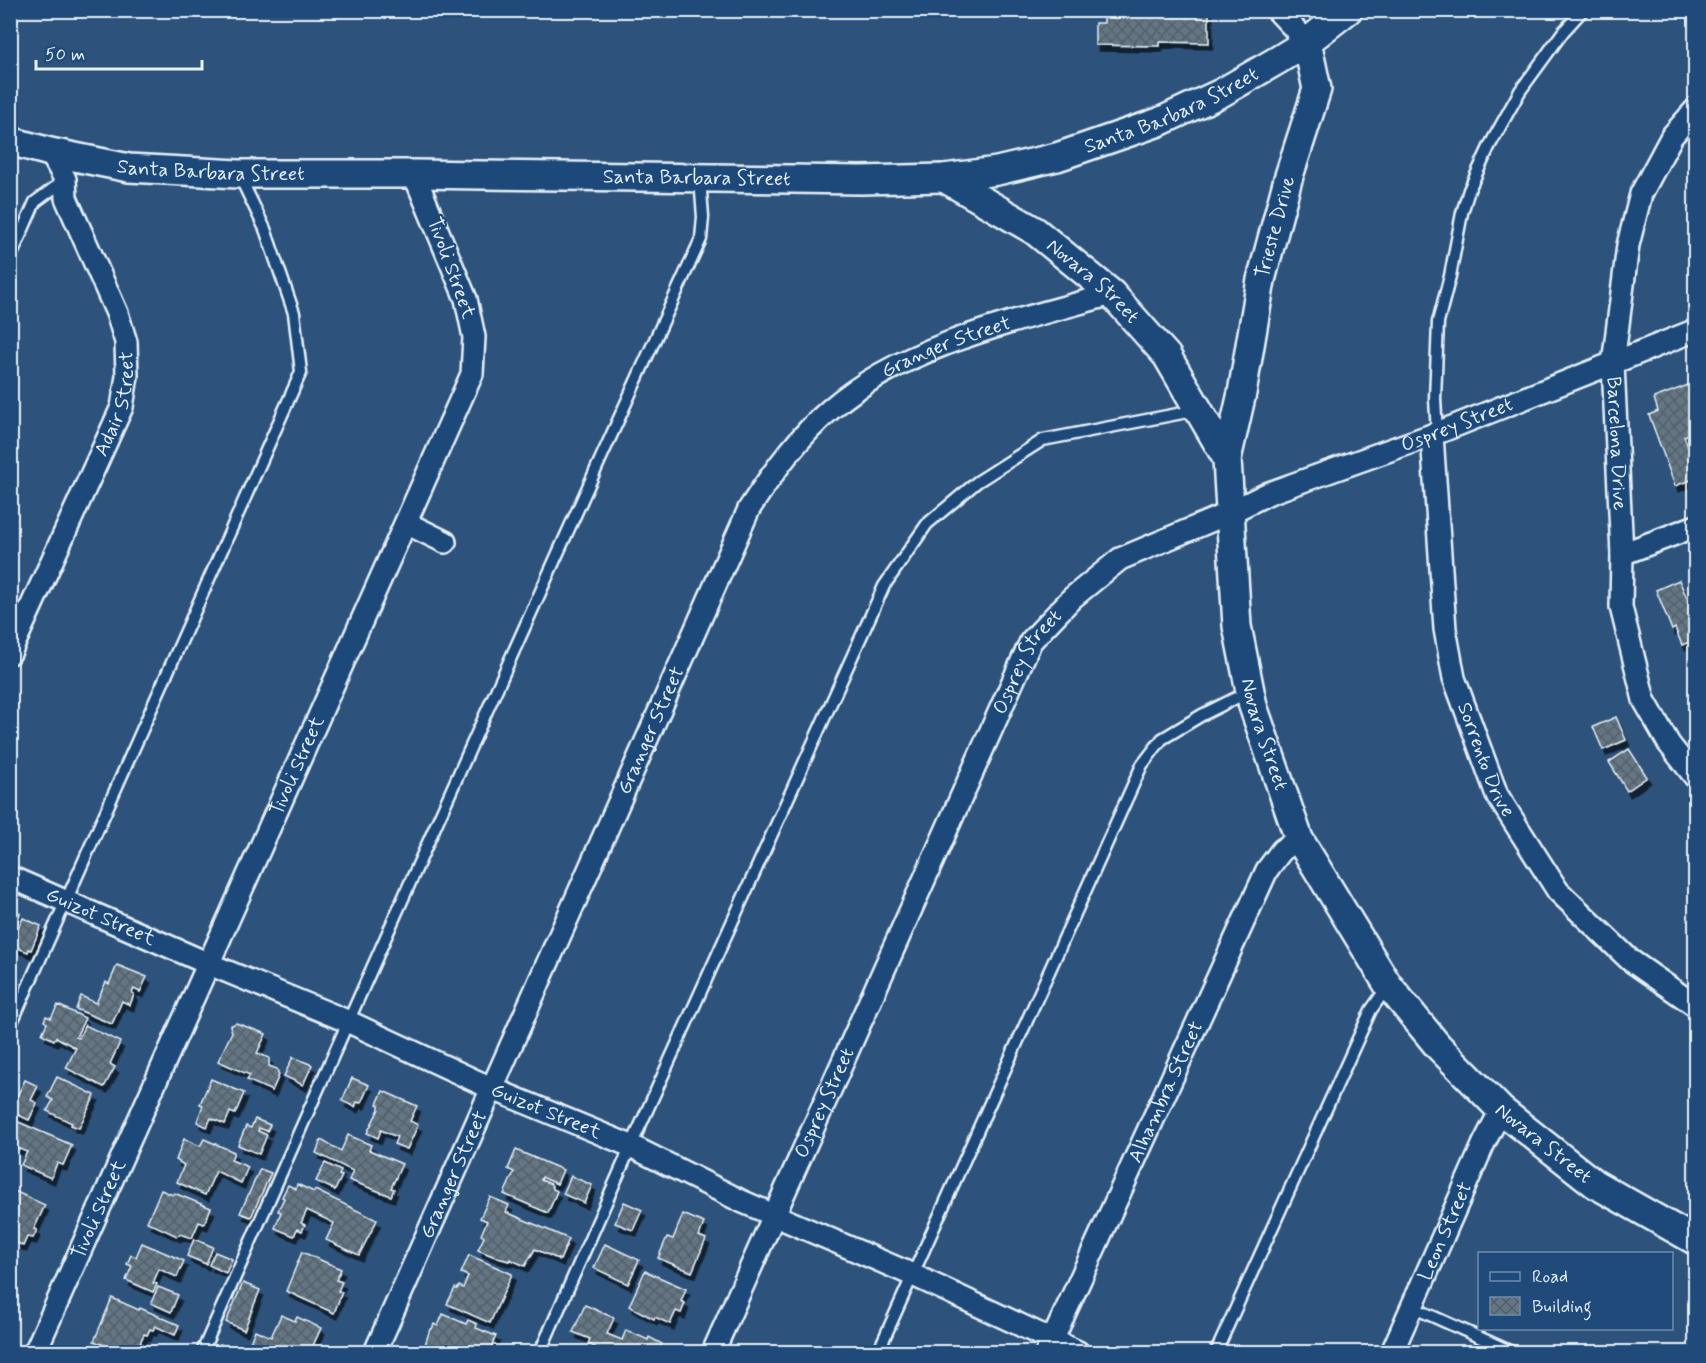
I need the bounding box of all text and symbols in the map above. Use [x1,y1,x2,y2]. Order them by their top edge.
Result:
scale bar [36,33,202,71]
text: 50 m [45,43,85,67]
street label: Santa Barbara Street [1081,61,1263,160]
street label: Santa Barbara Street [115,152,305,188]
street label: Santa Barbara Street [603,163,791,193]
street label: Trieste Drive [1249,173,1302,281]
street label: Tivoli Street [420,214,482,323]
street label: Novara Street [1041,232,1146,329]
street label: Granger Street [876,309,1014,385]
street label: Adair Street [88,351,141,461]
street label: Barcelona Drive [1600,376,1633,511]
street label: Osprey Street [1397,391,1517,459]
street label: Osprey Street [986,603,1068,719]
street label: Granger Street [611,662,691,799]
street label: Novara Street [1234,676,1295,794]
street label: Sorrento Drive [1451,699,1521,822]
street label: Tivoli Street [263,712,331,820]
street label: Guizot Street [42,881,160,953]
street label: Alhambra Street [1122,1017,1210,1167]
street label: Osprey Street [788,1043,861,1162]
street label: Guizot Street [487,1076,605,1146]
street label: Novara Street [1489,1097,1597,1190]
street label: Granger Street [414,1106,494,1243]
street label: Tivoli Street [65,1155,133,1264]
street label: Leon Street [1412,1178,1479,1285]
legend [1478,1252,1673,1330]
text: Road [1532,1265,1568,1289]
text: Building [1532,1295,1592,1321]

